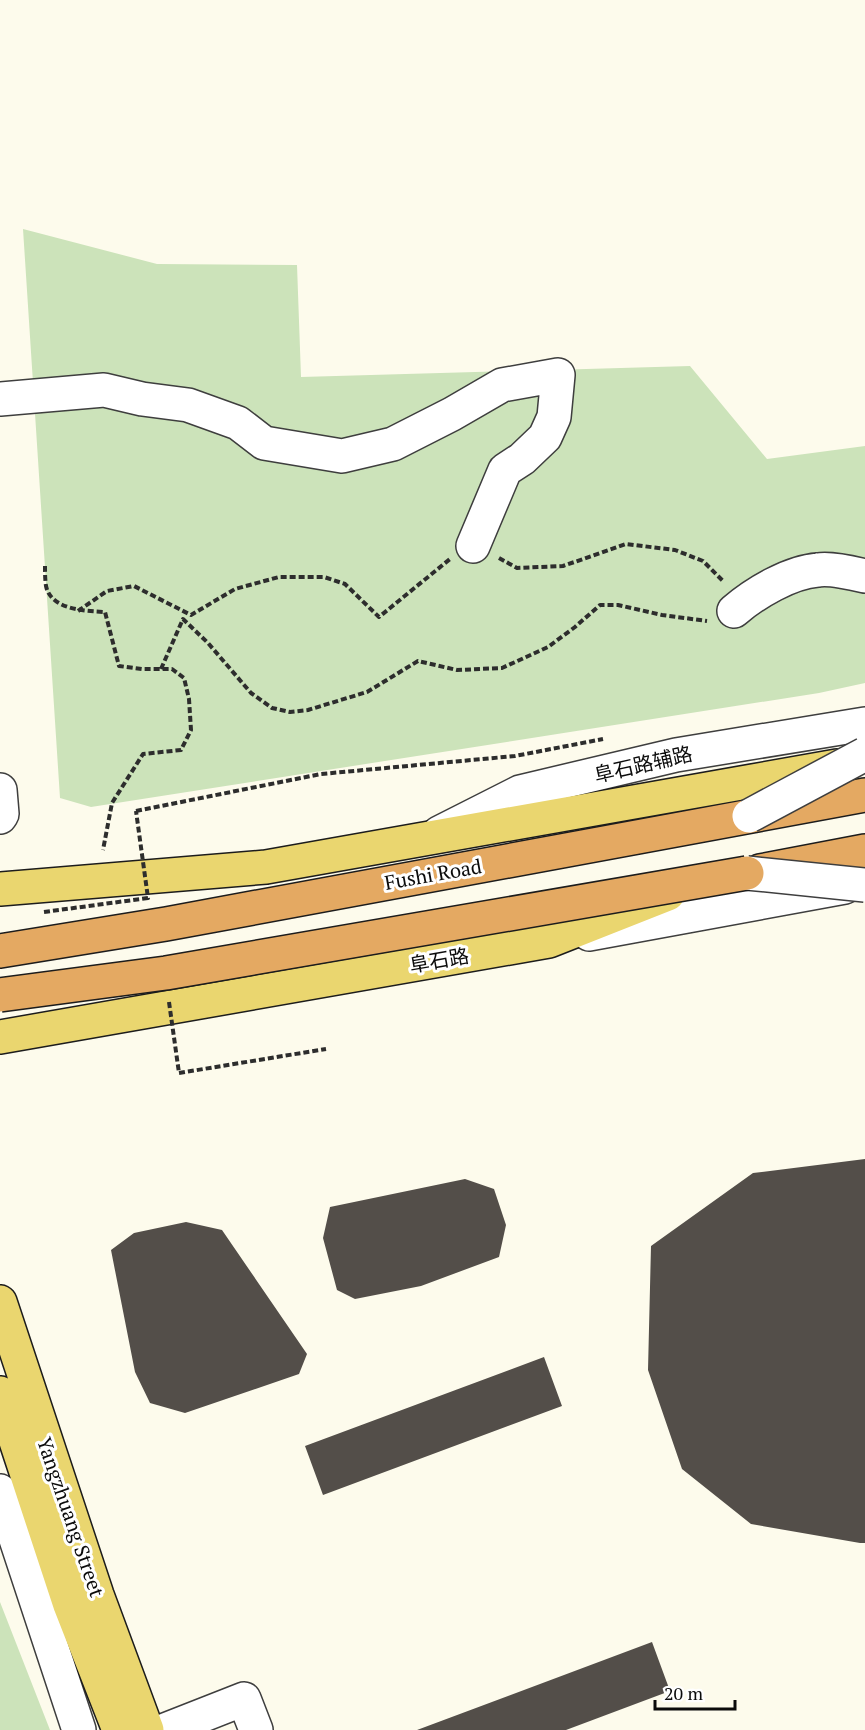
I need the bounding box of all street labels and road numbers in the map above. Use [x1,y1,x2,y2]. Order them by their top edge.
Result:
street label: 阜石路辅路 [591,740,695,788]
street label: Fushi Road [382,852,484,896]
street label: 阜石路 [407,941,471,979]
street label: Yangzhuang Street [31,1433,111,1601]

